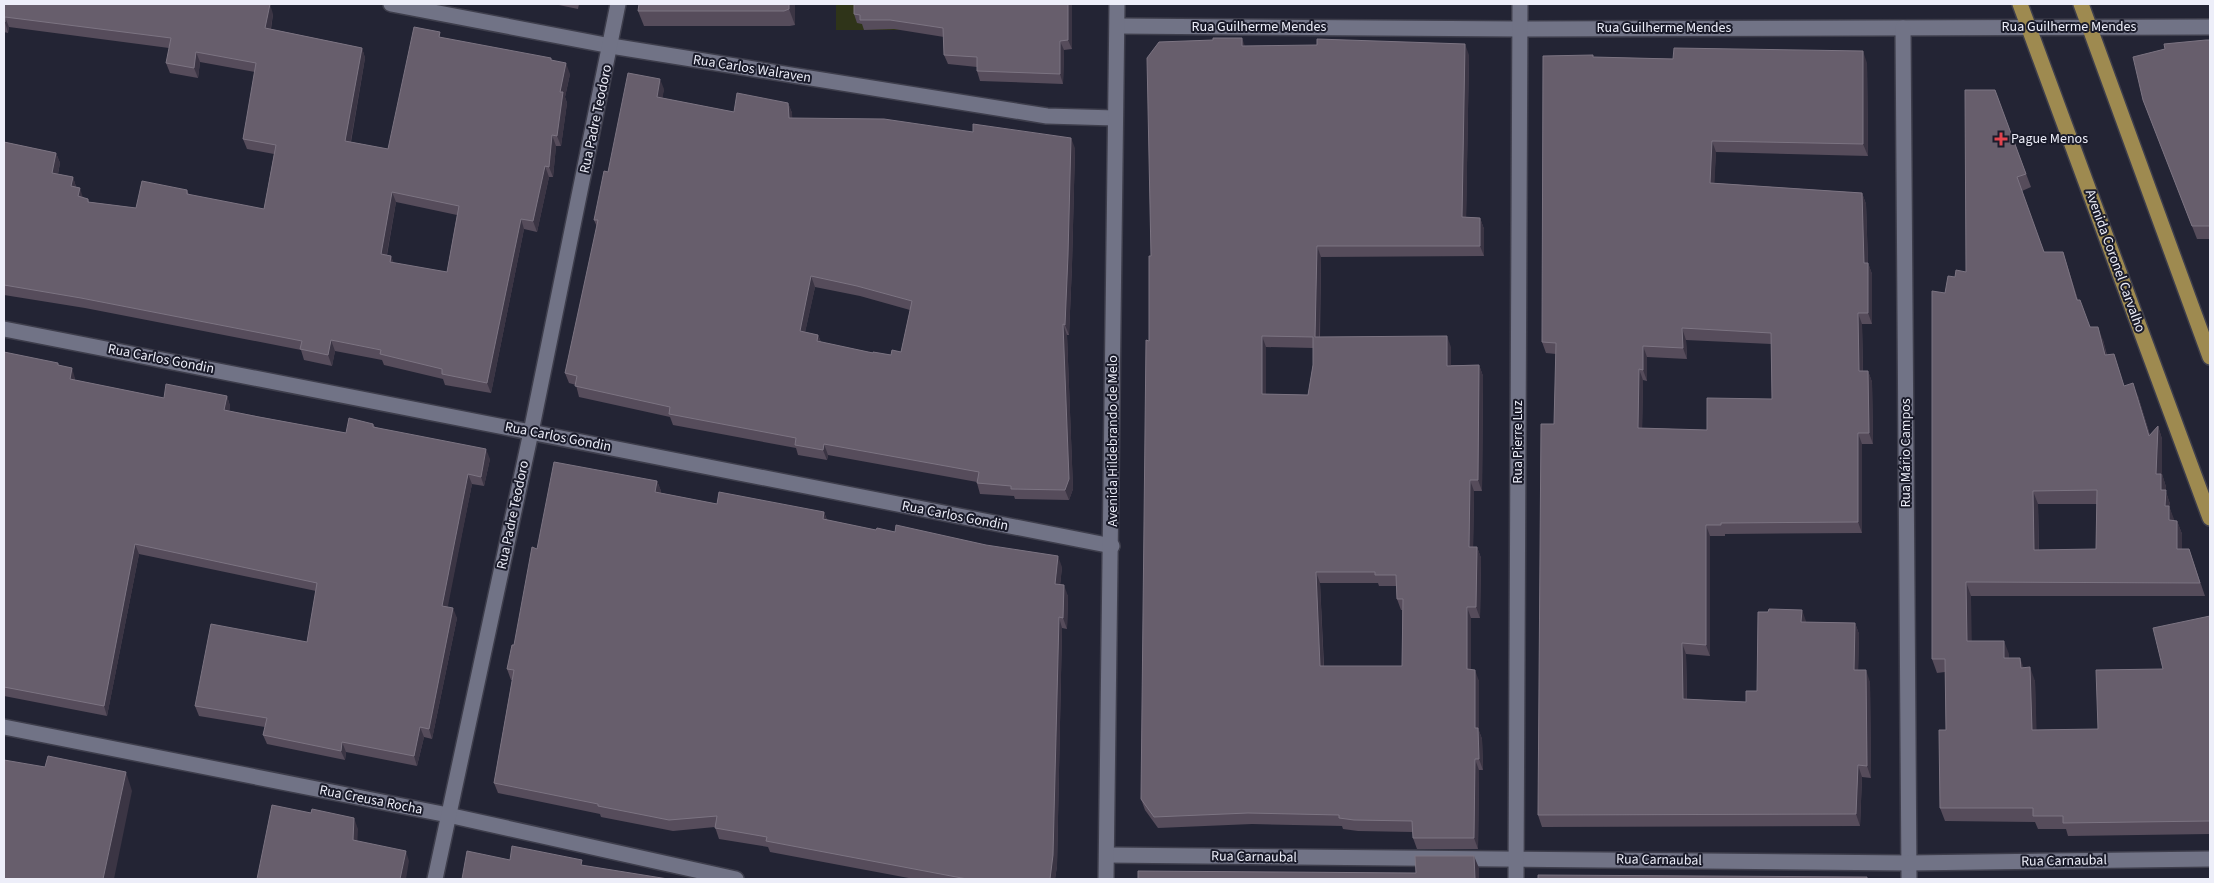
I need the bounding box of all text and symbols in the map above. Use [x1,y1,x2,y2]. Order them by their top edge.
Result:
street label: Rua Guilherme Mendes [1192,17,1327,37]
street label: Rua Guilherme Mendes [2002,17,2137,37]
street label: Rua Guilherme Mendes [1597,18,1732,38]
street label: Rua Carlos Walraven [692,50,812,88]
street label: Rua Padre Teodoro [575,63,617,175]
place label: Pague Menos [2011,129,2088,149]
marker: Pague Menos [1995,133,2007,145]
street label: Avenida Coronel Carvalho [2080,187,2150,335]
street label: Rua Carlos Gondin [106,339,216,379]
street label: Avenida Hildebrando de Melo [1103,355,1123,527]
street label: Rua Mário Campos [1896,398,1916,508]
street label: Rua Pierre Luz [1508,400,1528,484]
street label: Rua Carlos Gondin [503,417,613,457]
street label: Rua Padre Teodoro [492,459,534,571]
street label: Rua Carlos Gondin [900,496,1010,536]
street label: Rua Creusa Rocha [318,780,424,820]
street label: Rua Carnaubal [1211,846,1298,868]
street label: Rua Carnaubal [1616,849,1703,871]
street label: Rua Carnaubal [2021,850,2108,872]

